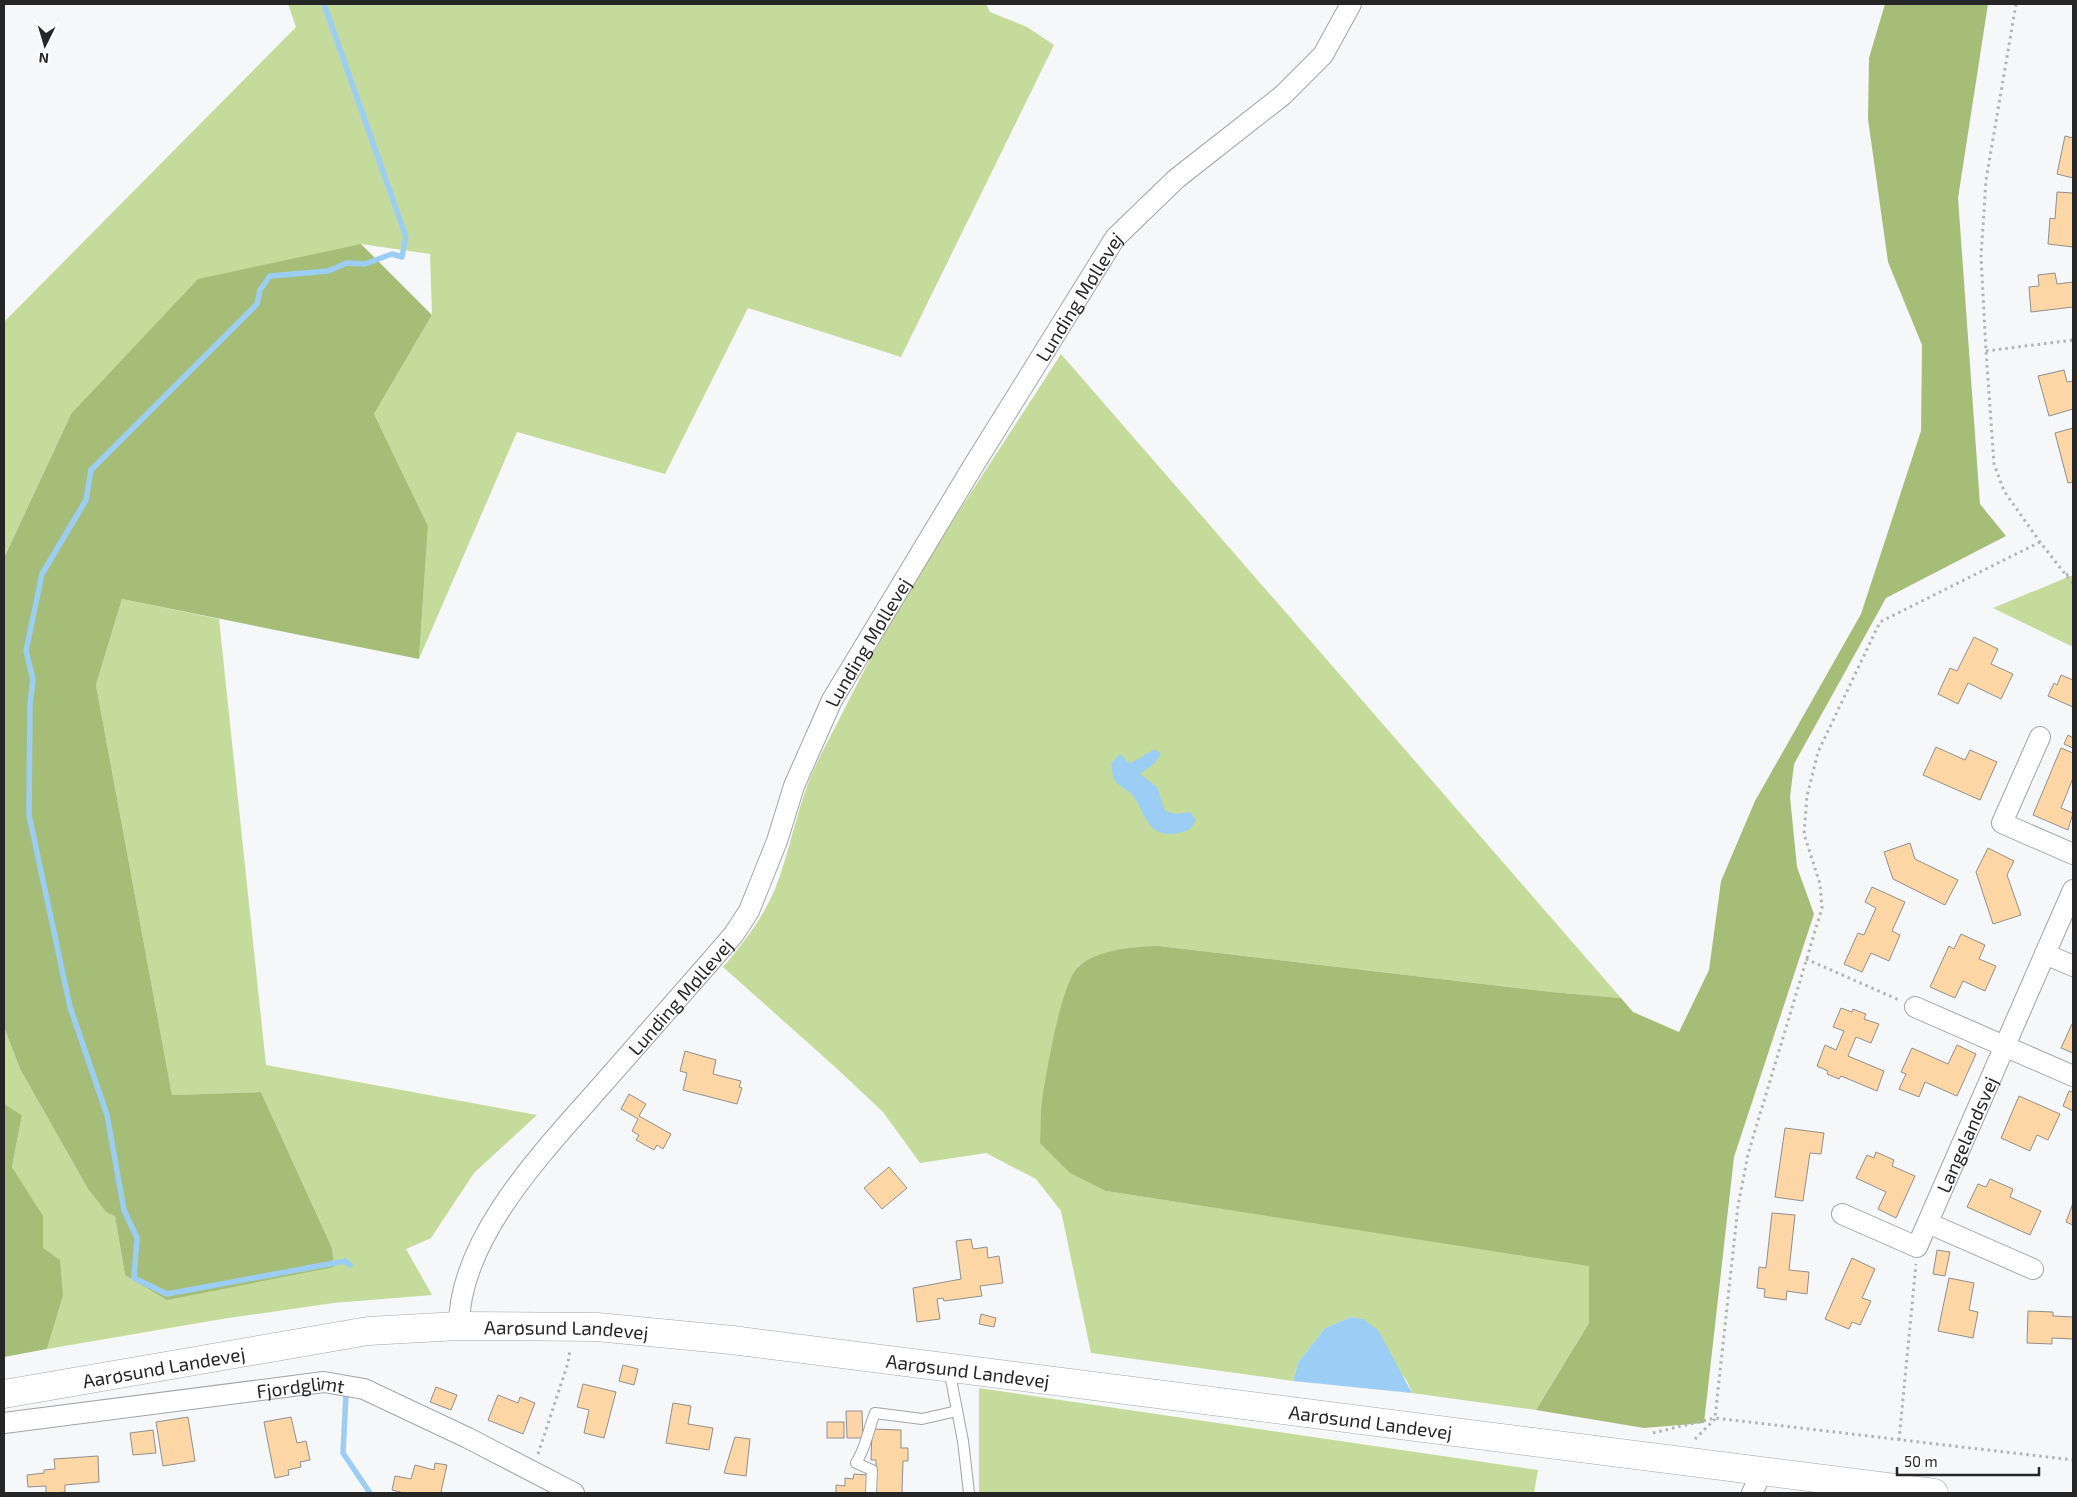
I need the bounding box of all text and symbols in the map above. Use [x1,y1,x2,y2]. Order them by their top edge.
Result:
north arrow [20,20,70,70]
text: N [38,50,50,67]
street label: Lunding Møllevej [1030,227,1126,365]
street label: Lunding Møllevej [819,573,915,710]
street label: Lunding Møllevej [623,933,737,1059]
street label: Langelandsvej [1931,1073,2002,1196]
street label: Aarøsund Landevej [484,1315,650,1343]
street label: Aarøsund Landevej [81,1341,247,1392]
street label: Aarøsund Landevej [885,1348,1051,1392]
street label: Fjordglimt [255,1370,347,1402]
street label: Aarøsund Landevej [1288,1399,1454,1443]
scale bar [1897,1444,2040,1476]
text: 50 m [1904,1452,1938,1470]

